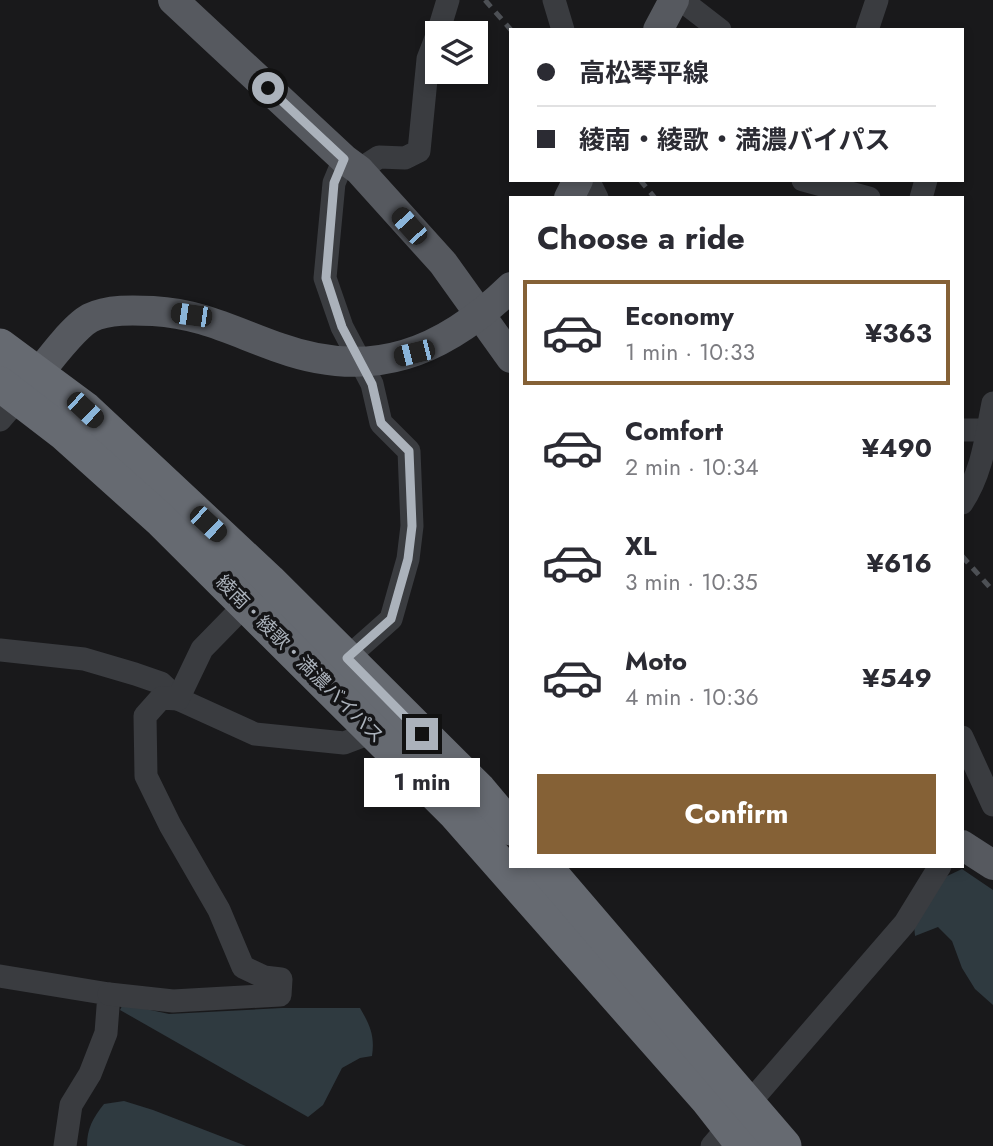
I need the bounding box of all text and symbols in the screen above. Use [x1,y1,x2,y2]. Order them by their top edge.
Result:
map controls [425,21,488,84]
button: layers [425,21,488,84]
text: 高松琴平線 [579,54,709,92]
route start [252,72,284,104]
text: 綾南・綾歌・満濃バイパス [579,121,890,159]
car [388,203,431,249]
text: Choose a ride [537,215,745,261]
text: Economy [625,297,734,335]
icon: car [541,301,604,364]
car [169,302,214,328]
text: ¥363 [865,314,932,352]
text: 1 min · 10:33 [625,335,755,369]
car [392,338,437,368]
car [63,388,108,432]
text: Comfort [625,412,723,450]
icon: car [541,416,604,479]
text: ¥490 [862,429,932,467]
text: 2 min · 10:34 [625,450,759,484]
car [186,502,231,546]
text: XL [625,527,657,565]
icon: car [541,531,604,594]
text: ¥616 [867,544,932,582]
text: 3 min · 10:35 [625,565,758,599]
street label: 綾南・綾歌・満濃バイパス [210,569,390,749]
text: Moto [625,642,687,680]
icon: car [541,646,604,709]
text: ¥549 [862,659,932,697]
text: 4 min · 10:36 [625,680,759,714]
route end [406,718,438,750]
callout: 1 min [364,758,480,808]
text: 1 min [393,765,451,799]
button: Confirm [537,774,936,854]

